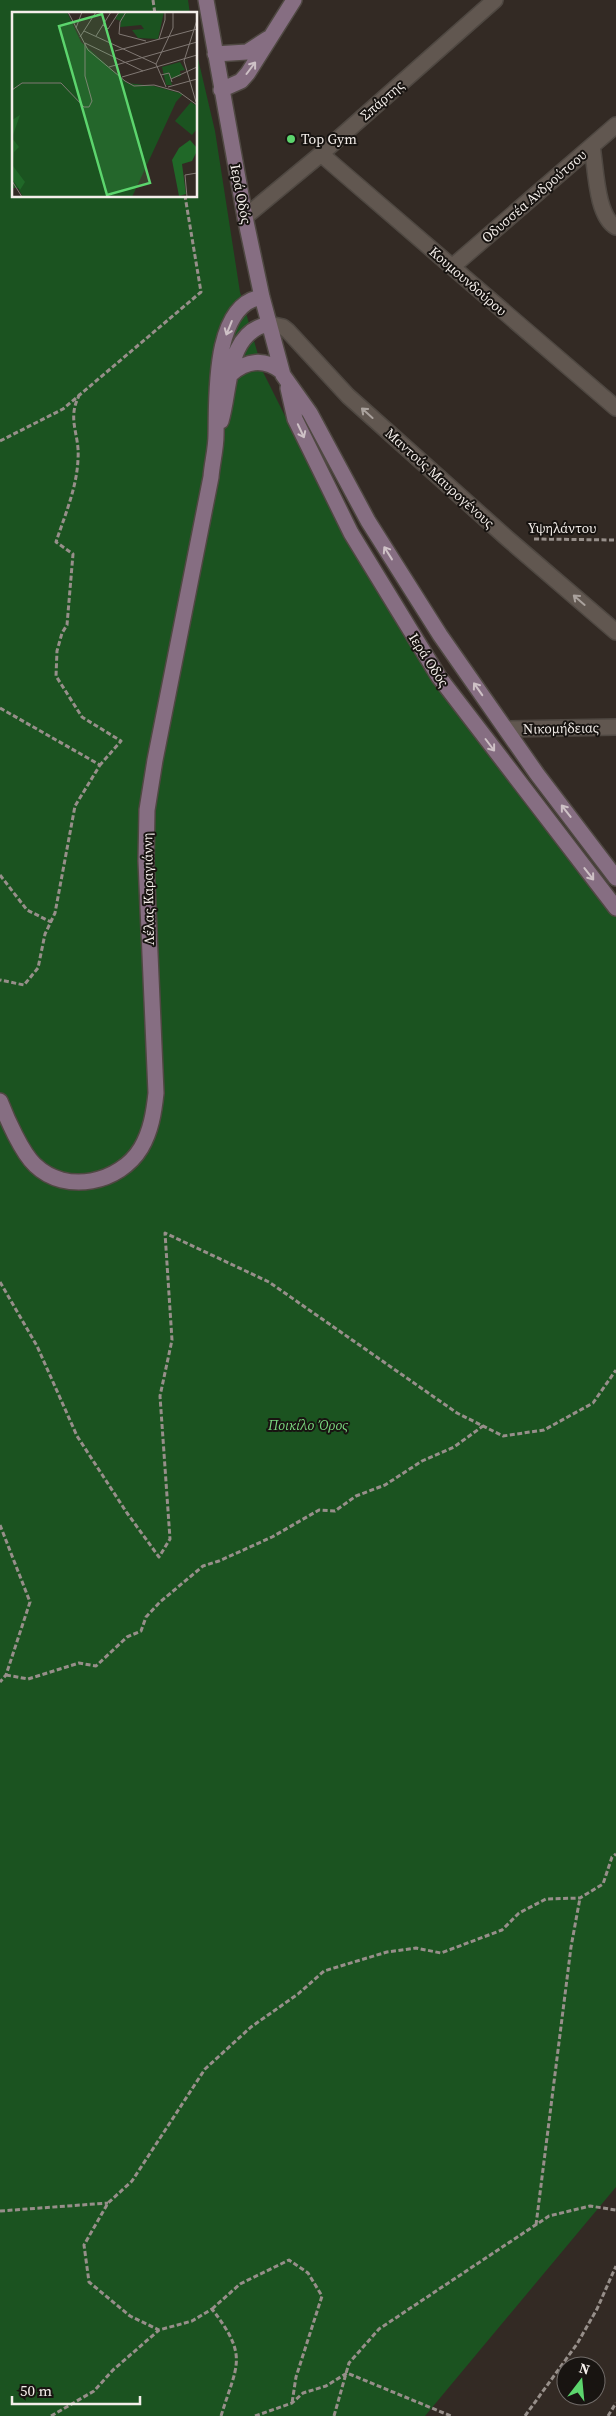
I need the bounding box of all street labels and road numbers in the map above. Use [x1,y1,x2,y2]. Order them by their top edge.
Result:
street label: Σπάρτης [356,75,408,125]
street label: Οδυσσέα Ανδρούτσου [477,145,591,247]
street label: Ιερά Οδός [225,162,257,226]
street label: Κουμουνδούρου [425,242,511,320]
street label: Μαντούς Μαυρογένους [381,423,499,533]
street label: Υψηλάντου [528,518,596,538]
street label: Ιερά Οδός [404,629,454,691]
street label: Νικομήδειας [523,717,599,739]
street label: Λέλας Καραγιάννη [137,832,159,946]

